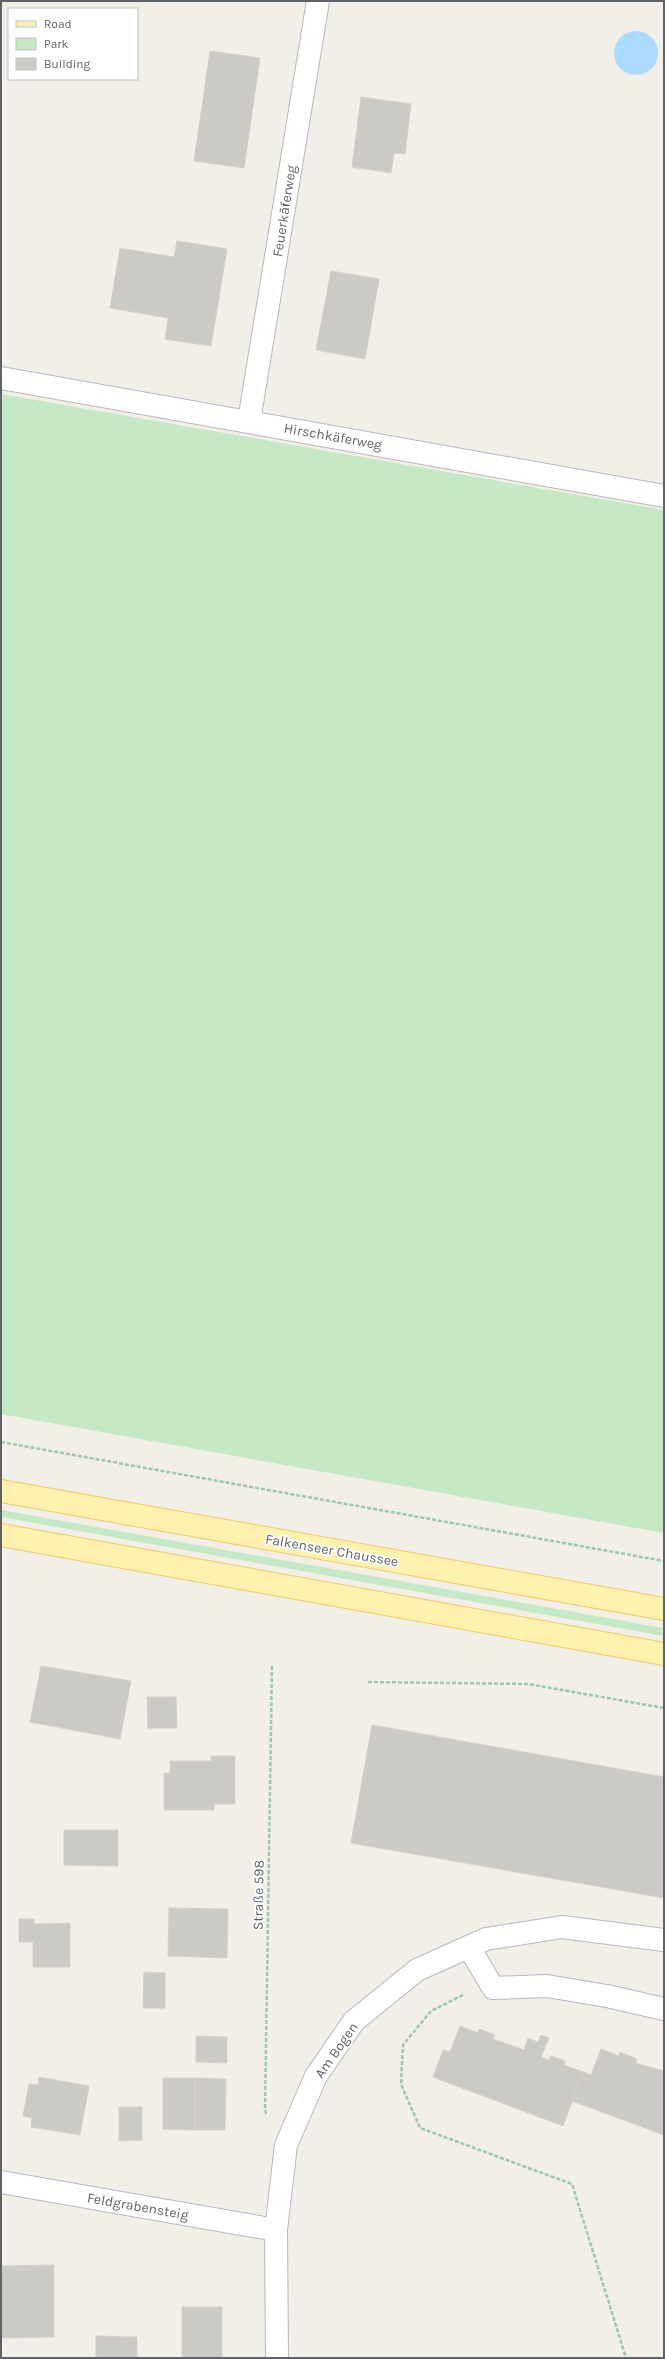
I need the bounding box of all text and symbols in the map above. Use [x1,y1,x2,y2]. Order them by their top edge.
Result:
legend [8,8,138,80]
text: Road [44,17,72,31]
text: Park [44,37,69,51]
text: Building [44,57,91,71]
street label: Feuerkäferweg [269,164,300,258]
street label: Hirschkäferweg [282,419,383,454]
street label: Falkenseer Chaussee [264,1530,400,1571]
street label: Straße 598 [249,1860,268,1930]
street label: Am Bogen [311,2019,362,2082]
street label: Feldgrabensteig [86,2189,190,2224]

